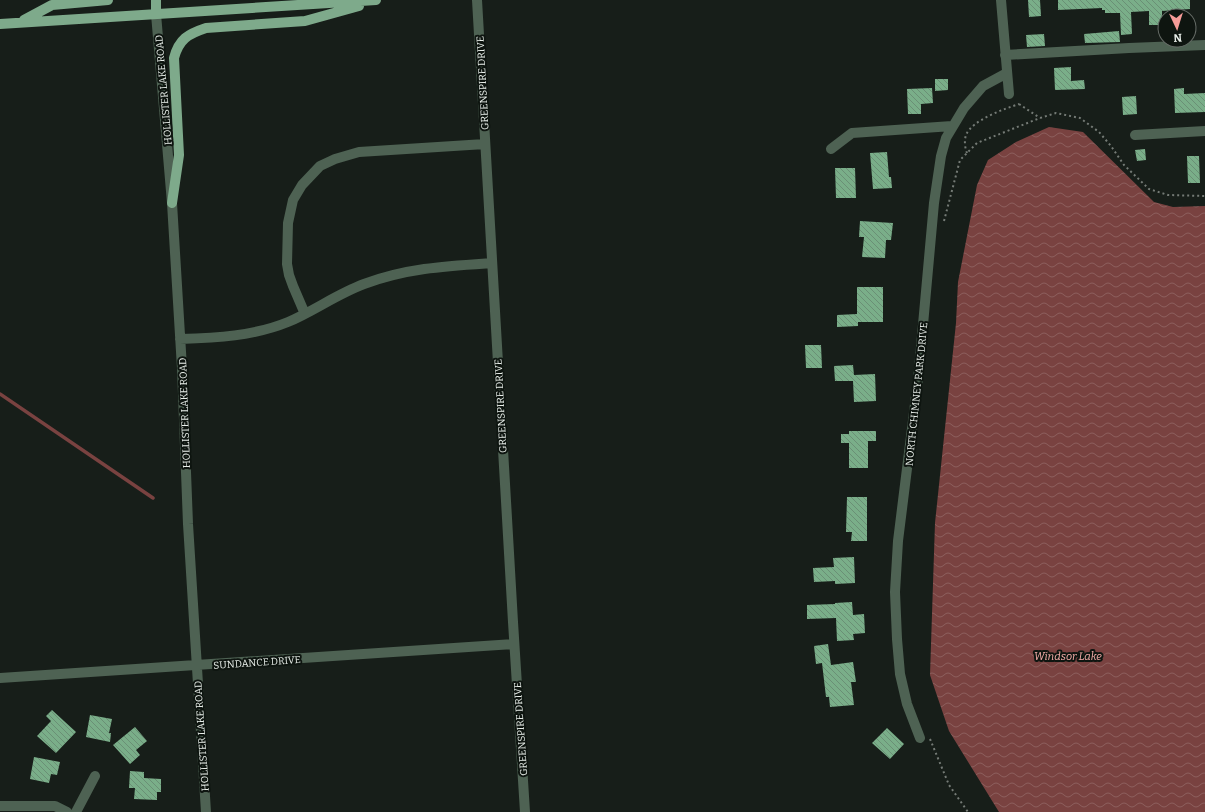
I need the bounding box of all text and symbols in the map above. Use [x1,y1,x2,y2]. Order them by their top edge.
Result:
north arrow [1157,8,1197,48]
text: N [1172,31,1182,44]
street label: HOLLISTER LAKE ROAD [153,34,175,146]
street label: GREENSPIRE DRIVE [475,36,491,130]
street label: NORTH CHIMNEY PARK DRIVE [903,322,931,466]
street label: HOLLISTER LAKE ROAD [177,357,193,468]
street label: GREENSPIRE DRIVE [493,359,509,453]
water label: Windsor Lake [1034,650,1102,663]
street label: SUNDANCE DRIVE [213,654,301,672]
street label: HOLLISTER LAKE ROAD [192,680,212,792]
street label: GREENSPIRE DRIVE [512,682,530,776]

